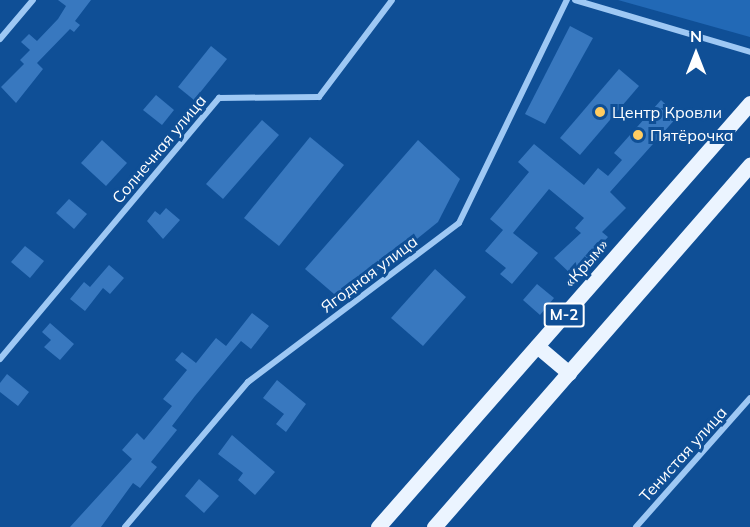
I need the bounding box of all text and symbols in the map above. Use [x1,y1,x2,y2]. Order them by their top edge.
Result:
north arrow [666,24,726,84]
text: N [690,26,702,46]
street label: Солнечная улица [108,91,210,207]
place label: Центр Кровли [612,102,722,122]
marker: Центр Кровли [593,105,607,119]
place label: Пятёрочка [650,125,734,145]
marker: Пятёрочка [631,128,645,142]
street label: Ягодная улица [317,231,421,317]
street label: «Крым» [560,235,612,291]
road number: М-2 [543,303,585,327]
street label: Тенистая улица [635,403,731,505]

